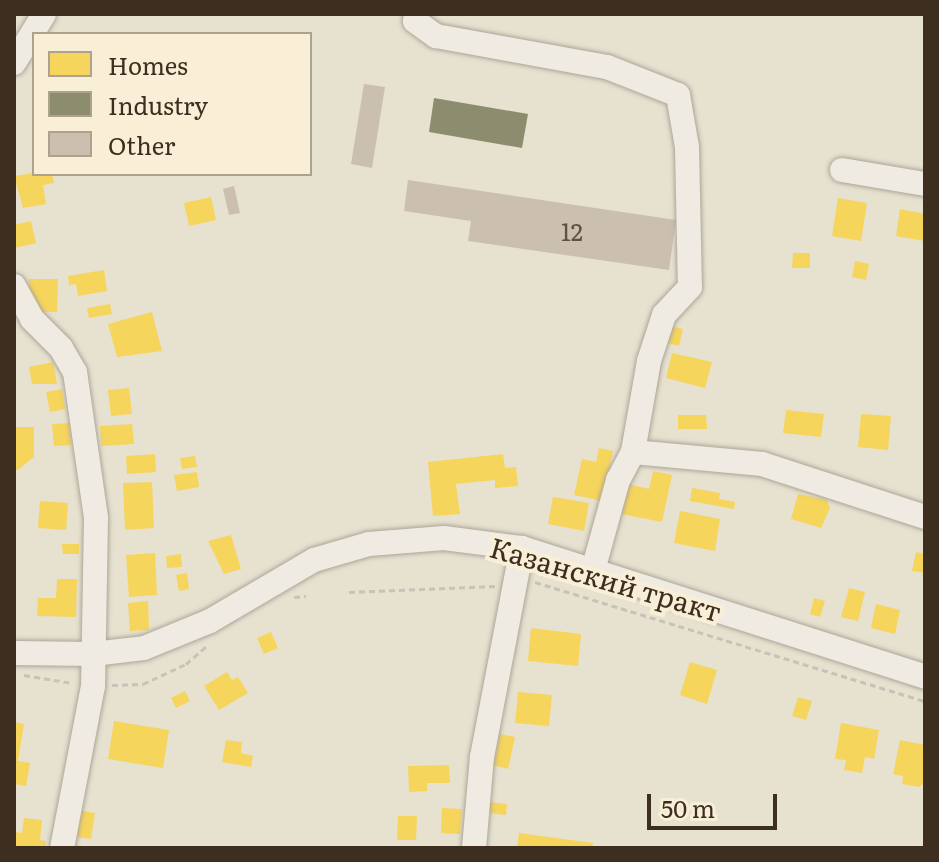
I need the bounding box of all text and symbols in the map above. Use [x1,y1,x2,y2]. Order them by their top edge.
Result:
legend [32,32,312,176]
text: Homes [108,47,188,82]
text: Industry [108,87,208,122]
text: Other [108,127,175,162]
house number: 12 [561,217,583,245]
street label: Казанский тракт [487,529,725,627]
scale bar [651,778,781,828]
text: 50 m [661,790,715,825]

